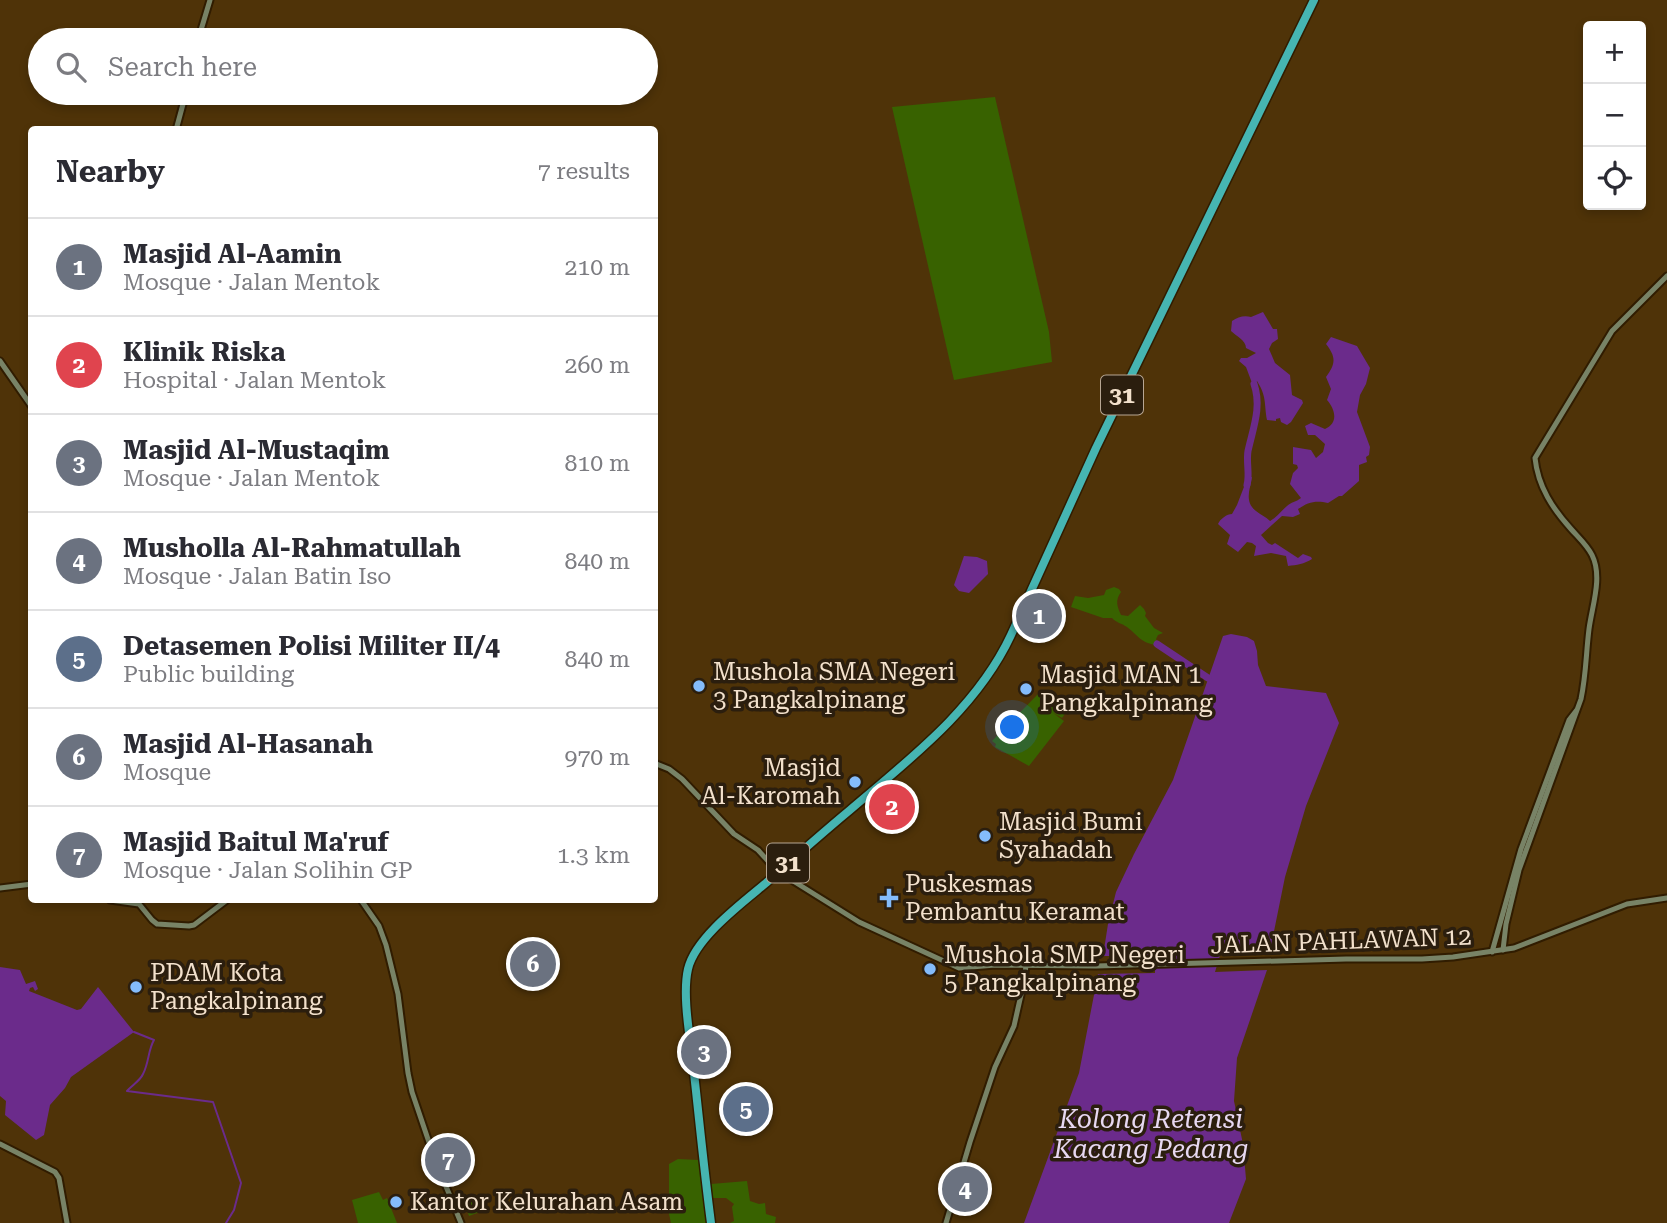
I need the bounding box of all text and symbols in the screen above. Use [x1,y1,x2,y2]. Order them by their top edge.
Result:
map controls [1583,21,1646,210]
button: + [1583,21,1646,84]
search box [28,28,658,105]
icon: search [52,48,90,86]
text: Search here [108,52,257,82]
button: − [1583,84,1646,147]
button: locate [1583,147,1646,210]
text: Nearby [56,154,165,189]
text: 7 results [538,158,630,185]
text: Masjid Al-Aamin [123,239,342,269]
text: 1 [73,254,85,281]
text: 210 m [565,254,630,281]
text: Mosque · Jalan Mentok [123,269,380,296]
text: Klinik Riska [123,337,285,367]
text: 2 [73,352,85,379]
text: 260 m [565,352,630,379]
text: Hospital · Jalan Mentok [123,367,386,394]
road number: 31 [1101,376,1143,414]
text: Masjid Al-Mustaqim [123,435,390,465]
text: 3 [73,450,85,477]
text: 810 m [565,450,630,477]
text: Mosque · Jalan Mentok [123,465,380,492]
text: Musholla Al-Rahmatullah [123,533,461,563]
text: 4 [73,548,85,575]
text: 840 m [565,548,630,575]
text: Mosque · Jalan Batin Iso [123,563,391,590]
pin: 1 [1016,590,1062,642]
text: Detasemen Polisi Militer II/4 [123,631,500,661]
text: 5 [73,646,85,673]
text: 840 m [565,646,630,673]
place label: Mushola SMA Negeri 3 Pangkalpinang [713,658,956,714]
text: Public building [123,661,294,688]
place label: Masjid MAN 1 Pangkalpinang [1040,661,1213,717]
marker: Mushola SMA Negeri 3 Pangkalpinang [691,678,707,694]
marker: Masjid MAN 1 Pangkalpinang [1018,681,1034,697]
your location [995,710,1029,744]
text: Masjid Al-Hasanah [123,729,373,759]
text: 6 [73,744,85,771]
text: 970 m [565,744,630,771]
place label: Masjid Al-Karomah [701,754,841,810]
text: Mosque [123,759,211,786]
marker: Masjid Al-Karomah [847,774,863,790]
pin: 2 [869,781,915,833]
place label: Masjid Bumi Syahadah [999,808,1143,864]
text: Masjid Baitul Ma'ruf [123,827,389,857]
marker: Masjid Bumi Syahadah [977,828,993,844]
text: 7 [73,842,85,869]
text: 1.3 km [557,842,630,869]
road number: 31 [767,844,809,883]
text: Mosque · Jalan Solihin GP [123,857,413,884]
place label: Puskesmas Pembantu Keramat [905,870,1125,926]
marker: Puskesmas Pembantu Keramat [879,888,899,908]
street label: JALAN PAHLAWAN 12 [1210,922,1472,960]
pin: 6 [510,938,556,990]
place label: Mushola SMP Negeri 5 Pangkalpinang [944,941,1185,997]
place label: PDAM Kota Pangkalpinang [150,959,323,1015]
marker: Mushola SMP Negeri 5 Pangkalpinang [922,961,938,977]
marker: PDAM Kota Pangkalpinang [128,979,144,995]
pin: 3 [681,1026,727,1078]
pin: 5 [723,1083,769,1135]
water label: Kolong Retensi Kacang Pedang [1053,1104,1248,1164]
pin: 7 [425,1134,471,1186]
pin: 4 [942,1163,988,1215]
place label: Kantor Kelurahan Asam [410,1188,683,1216]
marker: Kantor Kelurahan Asam [388,1194,404,1210]

